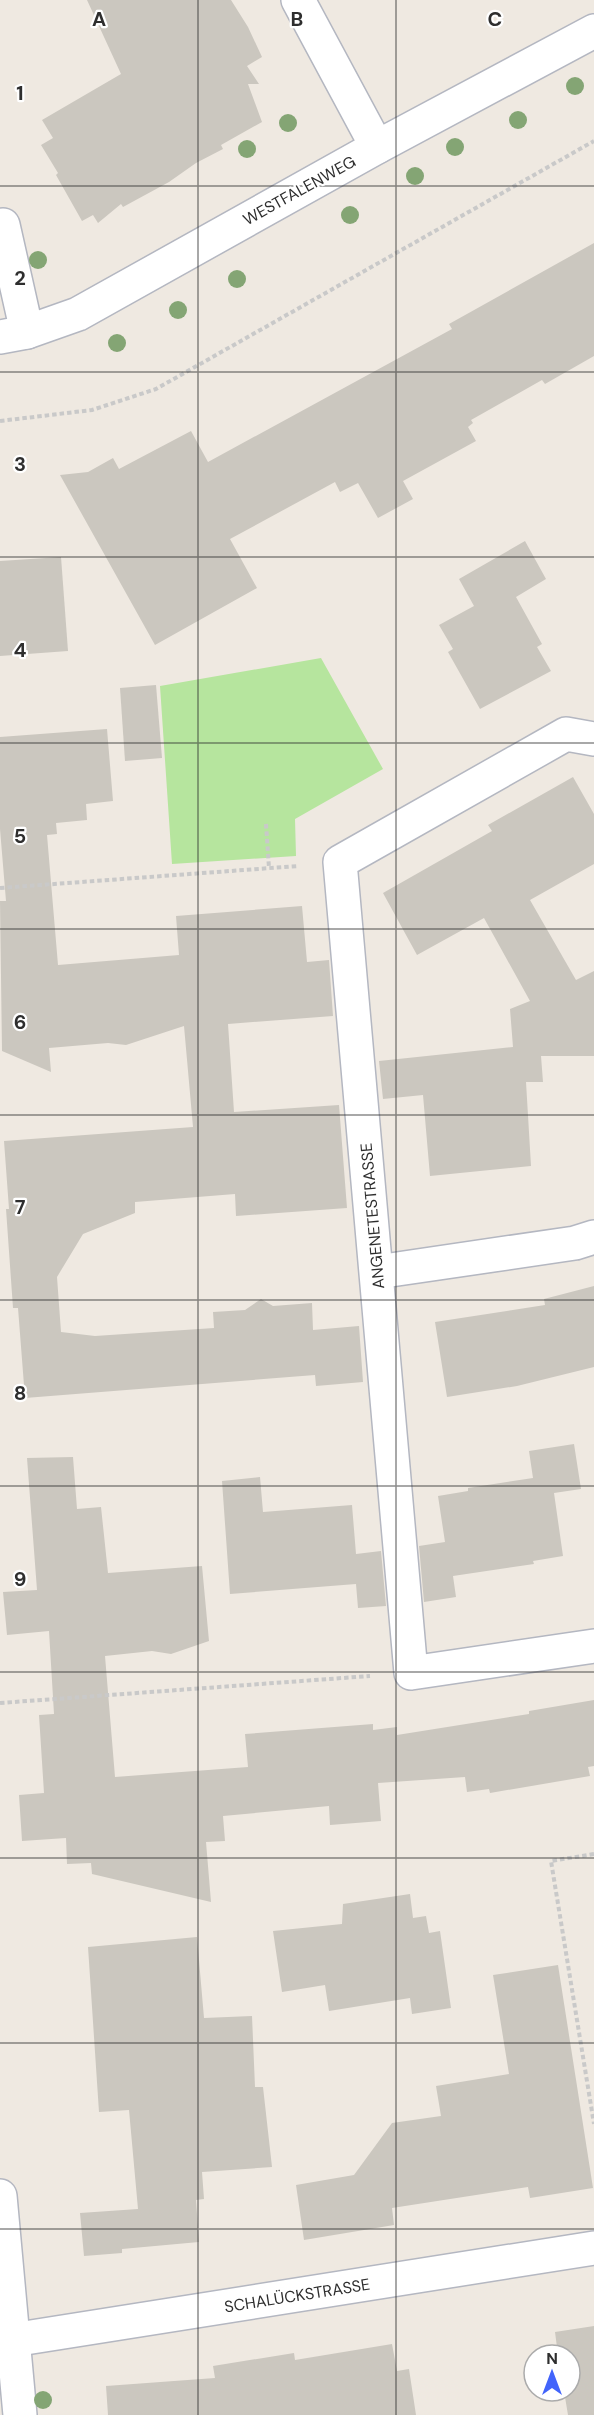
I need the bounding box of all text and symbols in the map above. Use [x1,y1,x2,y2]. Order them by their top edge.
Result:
text: A [92,6,106,32]
text: B [291,6,303,32]
text: C [488,6,502,32]
text: 1 [16,80,24,106]
street label: WESTFALENWEG [239,151,359,230]
text: 2 [14,265,26,291]
text: 3 [14,451,26,477]
text: 4 [14,637,27,663]
text: 5 [14,823,26,849]
text: 6 [14,1009,26,1035]
street label: ANGENETESTRASSE [356,1142,389,1290]
text: 7 [15,1194,26,1220]
text: 8 [14,1380,26,1406]
text: 9 [14,1566,26,1592]
street label: SCHALÜCKSTRASSE [223,2274,371,2317]
north arrow [522,2343,582,2403]
text: N [546,2348,558,2369]

